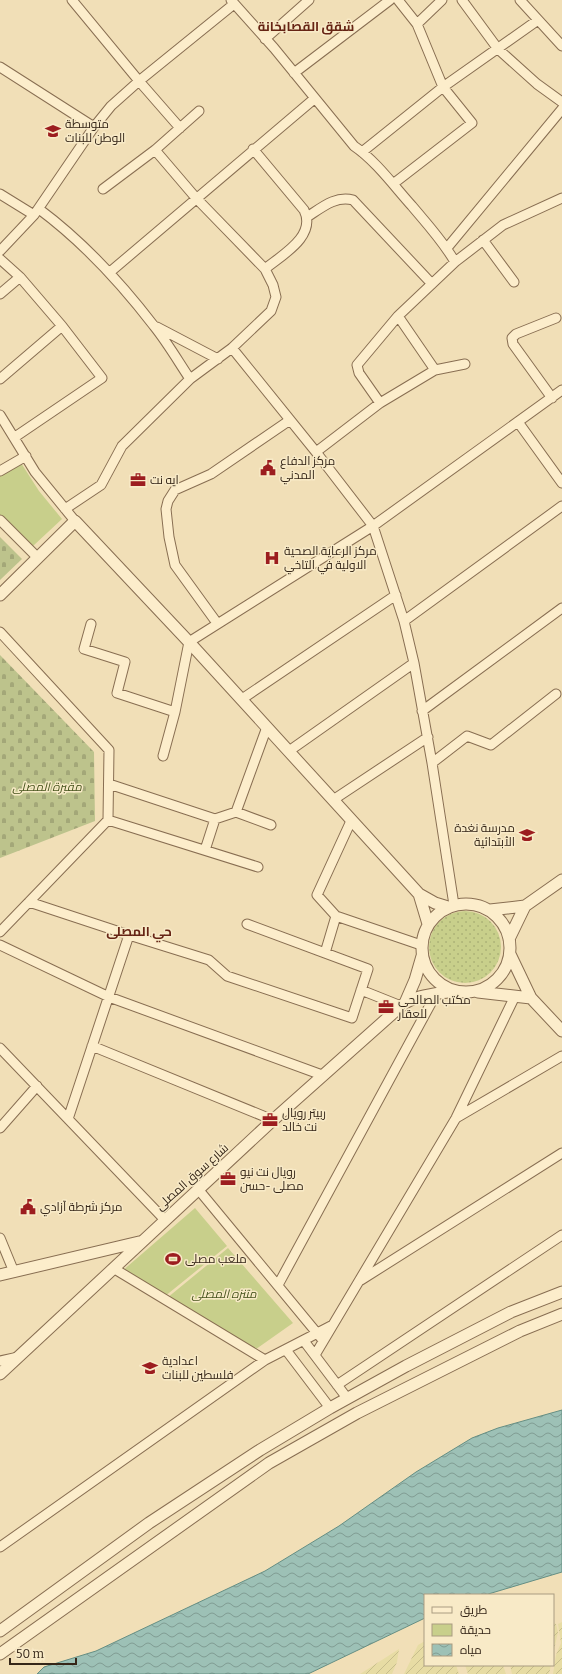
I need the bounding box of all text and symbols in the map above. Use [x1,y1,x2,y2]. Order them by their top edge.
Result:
district label: شقق القصابخانة [258,19,354,35]
place label: متوسطة الوطن للبنات [65,117,125,145]
school or university icon: متوسطة الوطن للبنات [44,122,62,140]
place label: مركز الدفاع المدني [280,454,335,485]
public building icon: مركز الدفاع المدني [259,459,277,477]
office icon: ايه نت [129,471,147,489]
place label: ايه نت [150,473,179,487]
place label: مركز الرعاية الصحية الاولية في التاخي [284,544,377,575]
hospital icon: مركز الرعاية الصحية الاولية في التاخي [263,549,281,567]
park label: مقبرة المصلى [12,780,82,794]
place label: مدرسة نغدة الأبتدائية [454,821,515,849]
school or university icon: مدرسة نغدة الأبتدائية [518,826,536,844]
district label: حي المصلى [106,924,172,943]
place label: مكتب الصالحي للعقار [397,993,471,1021]
office icon: مكتب الصالحي للعقار [377,998,395,1016]
place label: ربيتر رويال نت خالد [282,1106,326,1134]
office icon: ربيتر رويال نت خالد [261,1111,279,1129]
street label: شارع سوق المصلى [153,1141,232,1214]
place label: رويال نت نيو مصلى -حسن [240,1165,304,1193]
office icon: رويال نت نيو مصلى -حسن [219,1170,237,1188]
public building icon: مركز شرطة آزادي [19,1198,37,1216]
place label: مركز شرطة آزادي [40,1200,123,1217]
sports icon: ملعب مصلى [164,1250,182,1268]
place label: ملعب مصلى [185,1252,247,1266]
park label: متنزه المصلى [191,1287,257,1301]
place label: اعدادية فلسطين للبنات [162,1354,234,1382]
school or university icon: اعدادية فلسطين للبنات [141,1359,159,1377]
legend [424,1594,554,1666]
text: طريق [460,1603,488,1617]
text: حديقة [460,1623,491,1637]
scale bar [10,1640,76,1666]
text: مياه [460,1643,482,1657]
text: 50 m [16,1647,45,1661]

